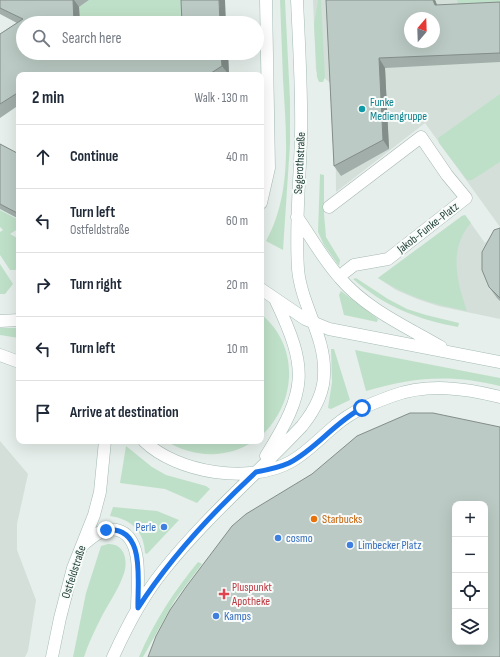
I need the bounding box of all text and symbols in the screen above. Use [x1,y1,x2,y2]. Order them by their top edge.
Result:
north arrow [404,12,440,48]
search box [16,16,264,60]
icon: search [30,27,52,49]
text: Search here [62,29,122,48]
text: 2 min [32,88,64,108]
text: Walk · 130 m [195,90,248,106]
place label: Funke Mediengruppe [370,95,427,124]
marker: Funke Mediengruppe [357,104,367,114]
street label: Segerothstraße [291,131,309,194]
icon: ahead [32,146,54,168]
text: Continue [70,147,119,166]
text: 40 m [226,149,248,165]
street label: Jakob-Funke-Platz [393,199,462,257]
text: Turn left [70,203,115,222]
icon: left [32,210,54,232]
text: 60 m [226,213,248,229]
text: Ostfeldstraße [70,222,129,238]
icon: right [32,274,54,296]
text: Turn right [70,275,122,294]
text: 20 m [226,277,248,293]
icon: left [32,338,54,360]
text: Turn left [70,339,115,358]
text: 10 m [227,341,248,357]
route start [353,399,371,417]
icon: arrive [32,402,54,424]
text: Arrive at destination [70,403,179,422]
map controls [452,501,488,645]
button: + [452,501,488,537]
place label: Starbucks [322,512,362,527]
marker: Starbucks [309,514,319,524]
place label: Perle [136,520,156,535]
route end [97,521,115,539]
marker: Perle [159,522,169,532]
place label: cosmo [286,531,313,546]
marker: cosmo [273,533,283,543]
button: − [452,537,488,573]
place label: Limbecker Platz [358,538,422,553]
marker: Limbecker Platz [345,540,355,550]
street label: Ostfeldstraße [58,543,90,600]
button: locate [452,573,488,609]
place label: Pluspunkt Apotheke [231,580,272,609]
marker: Pluspunkt Apotheke [219,589,229,599]
place label: Kamps [224,609,251,624]
button: layers [452,609,488,645]
marker: Kamps [211,611,221,621]

